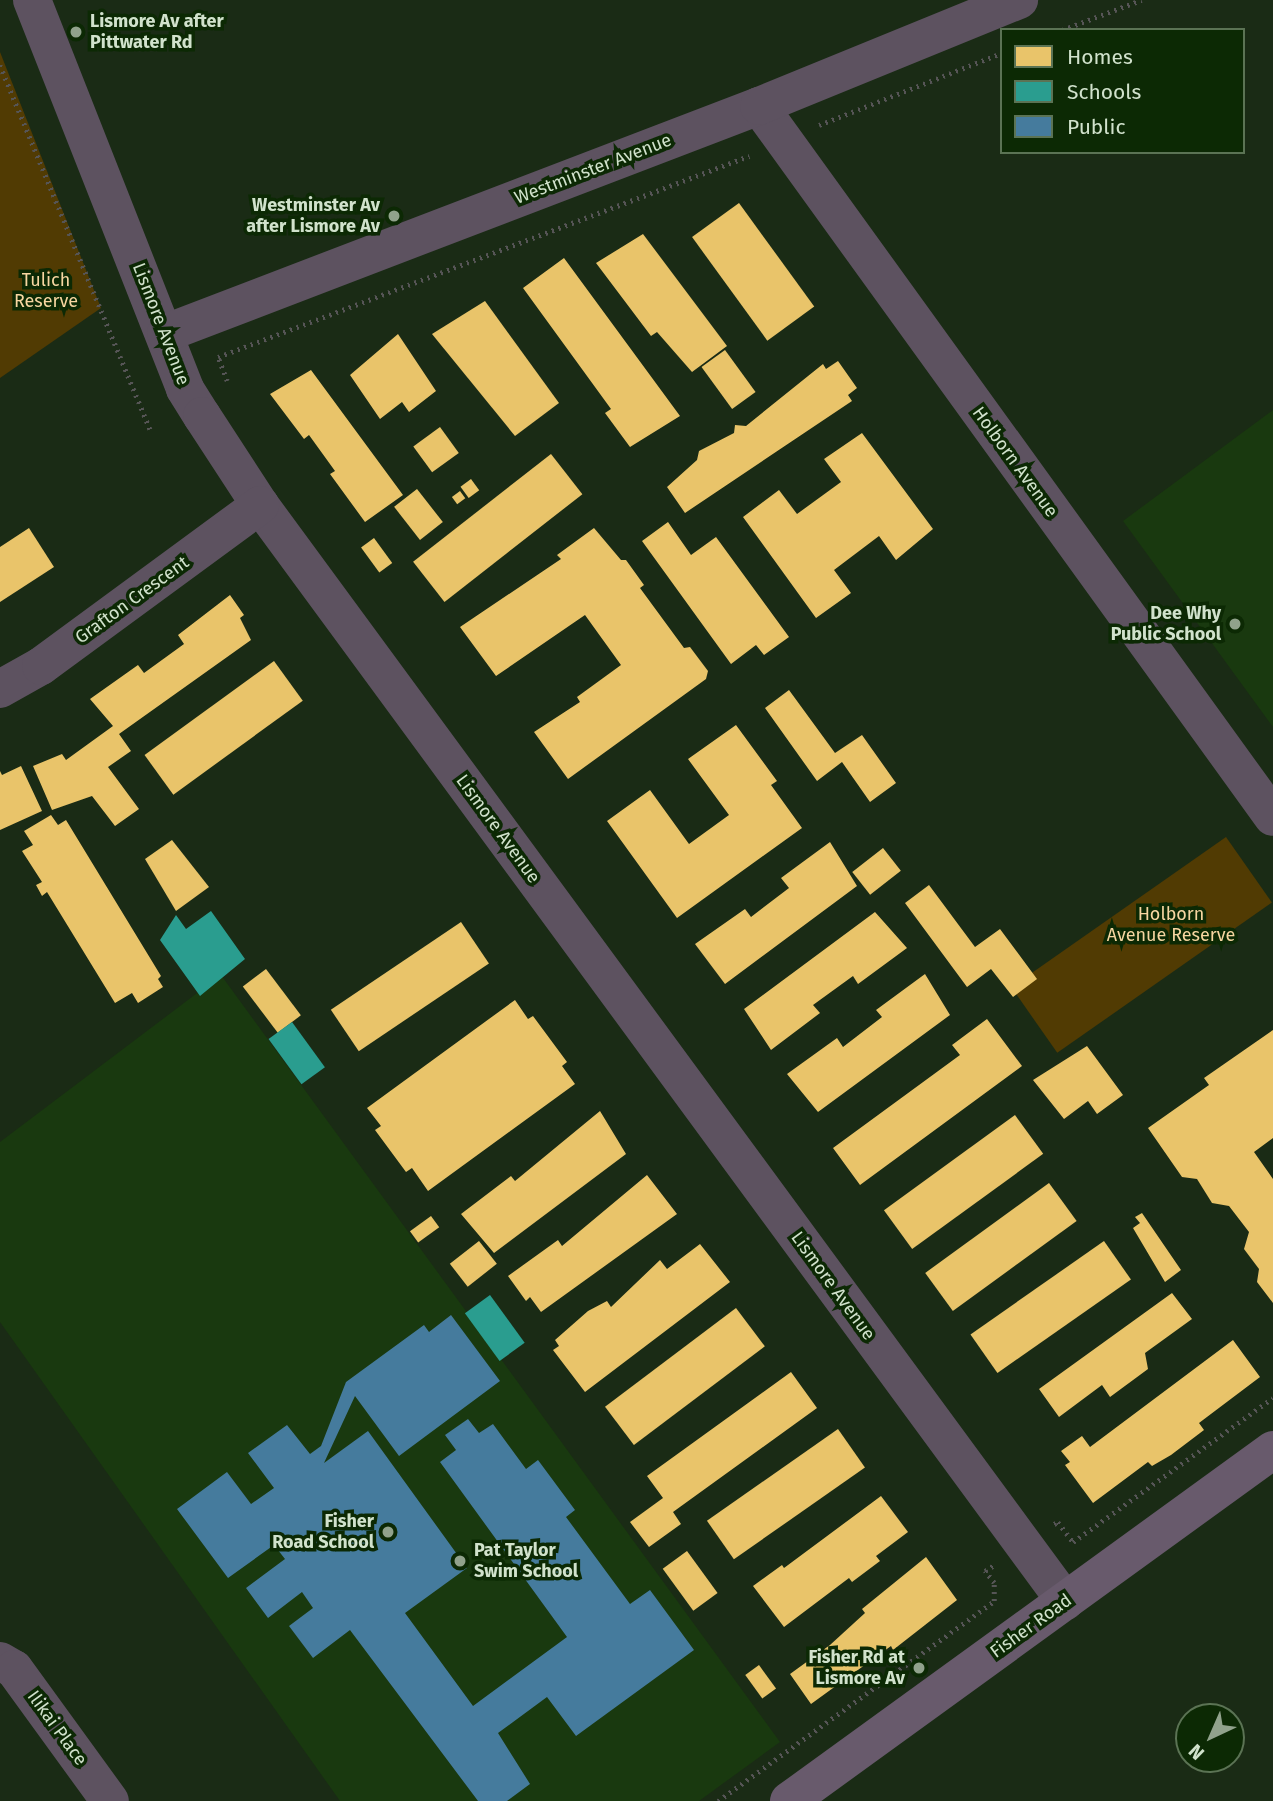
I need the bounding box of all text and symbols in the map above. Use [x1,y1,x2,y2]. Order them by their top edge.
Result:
place label: Lismore Av after Pittwater Rd [90,11,224,54]
marker: Lismore Av after Pittwater Rd [68,24,84,40]
legend [1000,28,1245,154]
text: Homes [1067,44,1133,70]
text: Schools [1067,79,1141,105]
text: Public [1067,114,1125,140]
street label: Westminster Avenue [511,129,675,209]
place label: Westminster Av after Lismore Av [246,195,380,238]
marker: Westminster Av after Lismore Av [386,208,402,224]
street label: Lismore Avenue [128,260,194,388]
park label: Tulich Reserve [14,270,78,312]
street label: Holborn Avenue [968,403,1062,521]
street label: Grafton Crescent [71,552,193,648]
place label: Dee Why Public School [1111,603,1221,646]
marker: Dee Why Public School [1227,616,1243,632]
street label: Lismore Avenue [451,770,545,888]
park label: Holborn Avenue Reserve [1107,904,1235,946]
street label: Lismore Avenue [786,1227,880,1345]
place label: Fisher Road School [272,1511,374,1554]
marker: Fisher Road School [380,1524,396,1540]
place label: Pat Taylor Swim School [474,1540,578,1582]
marker: Pat Taylor Swim School [452,1553,468,1569]
street label: Fisher Road [986,1589,1076,1663]
place label: Fisher Rd at Lismore Av [808,1647,905,1690]
marker: Fisher Rd at Lismore Av [911,1660,927,1676]
street label: Ilikai Place [23,1686,91,1770]
north arrow [1175,1703,1245,1773]
text: N [1184,1739,1209,1765]

